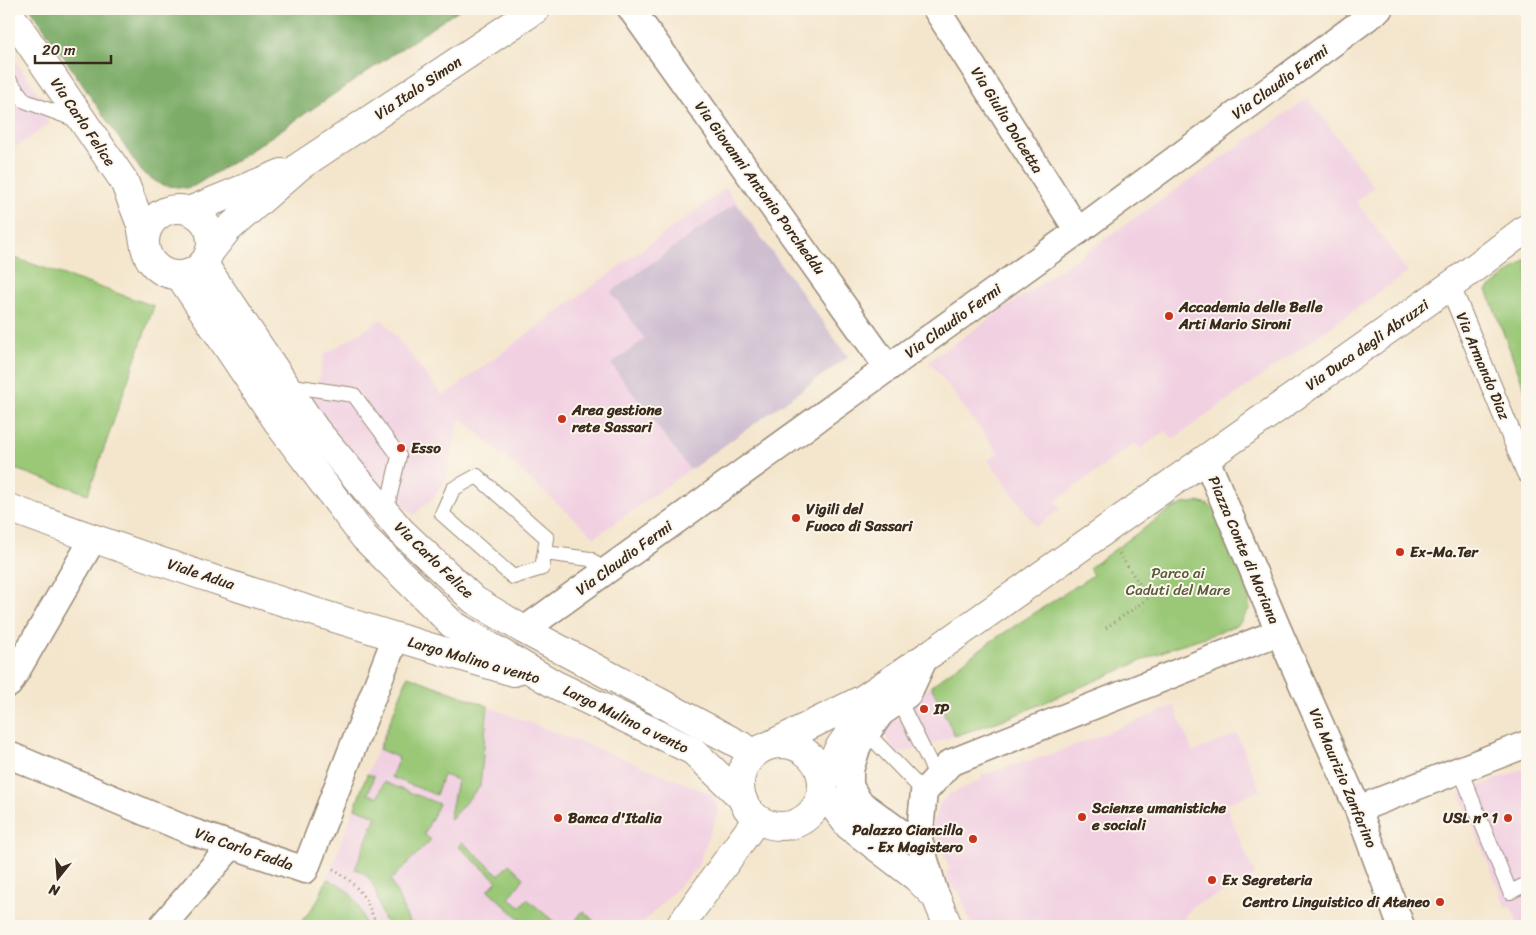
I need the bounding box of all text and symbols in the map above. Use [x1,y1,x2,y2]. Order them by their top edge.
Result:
scale bar [35,32,111,64]
text: 20 m [42,37,76,63]
street label: Via Claudio Fermi [1226,37,1335,126]
street label: Via Italo Simon [369,49,467,127]
street label: Via Giulio Dolcetta [964,61,1051,179]
street label: Via Carlo Felice [43,72,123,172]
street label: Via Giovanni Antonio Porcheddu [688,95,832,281]
street label: Via Claudio Fermi [899,276,1008,365]
street label: Via Duca degli Abruzzi [1300,292,1435,398]
place label: Accademia delle Belle Arti Mario Sironi [1178,294,1323,337]
street label: Via Armando Diaz [1449,308,1518,425]
marker: Accademia delle Belle Arti Mario Sironi [1163,310,1175,322]
place label: Area gestione rete Sassari [571,397,662,440]
marker: Area gestione rete Sassari [556,413,568,425]
place label: Esso [411,435,441,461]
marker: Esso [395,442,407,454]
street label: Piazza Conte di Moriana [1201,472,1287,629]
place label: Vigili del Fuoco di Sassari [805,496,913,539]
marker: Vigili del Fuoco di Sassari [790,512,802,524]
street label: Via Claudio Fermi [570,513,679,602]
street label: Via Carlo Felice [388,515,480,605]
place label: Ex-Ma.Ter [1410,539,1480,565]
marker: Ex-Ma.Ter [1394,546,1406,558]
street label: Viale Adua [164,551,238,597]
park label: Parco ai Caduti del Mare [1126,560,1230,603]
street label: Largo Molino a vento [405,629,544,691]
street label: Largo Mulino a vento [559,677,694,761]
place label: IP [933,696,950,722]
marker: IP [918,703,930,715]
street label: Via Maurizio Zanfarino [1302,704,1384,852]
place label: Scienze umanistiche e sociali [1091,795,1227,838]
place label: Banca d'Italia [568,805,662,831]
place label: USL n° 1 [1443,805,1499,831]
marker: Scienze umanistiche e sociali [1076,811,1088,823]
marker: Banca d'Italia [552,812,564,824]
marker: USL n° 1 [1502,812,1514,824]
place label: Palazzo Ciancilla - Ex Magistero [852,817,963,860]
street label: Via Carlo Fadda [191,820,297,878]
marker: Palazzo Ciancilla - Ex Magistero [967,833,979,845]
north arrow [32,852,82,902]
place label: Ex Segreteria [1222,867,1313,893]
marker: Ex Segreteria [1206,874,1218,886]
text: N [46,876,64,904]
place label: Centro Linguistico di Ateneo [1242,889,1430,915]
marker: Centro Linguistico di Ateneo [1434,896,1446,908]

